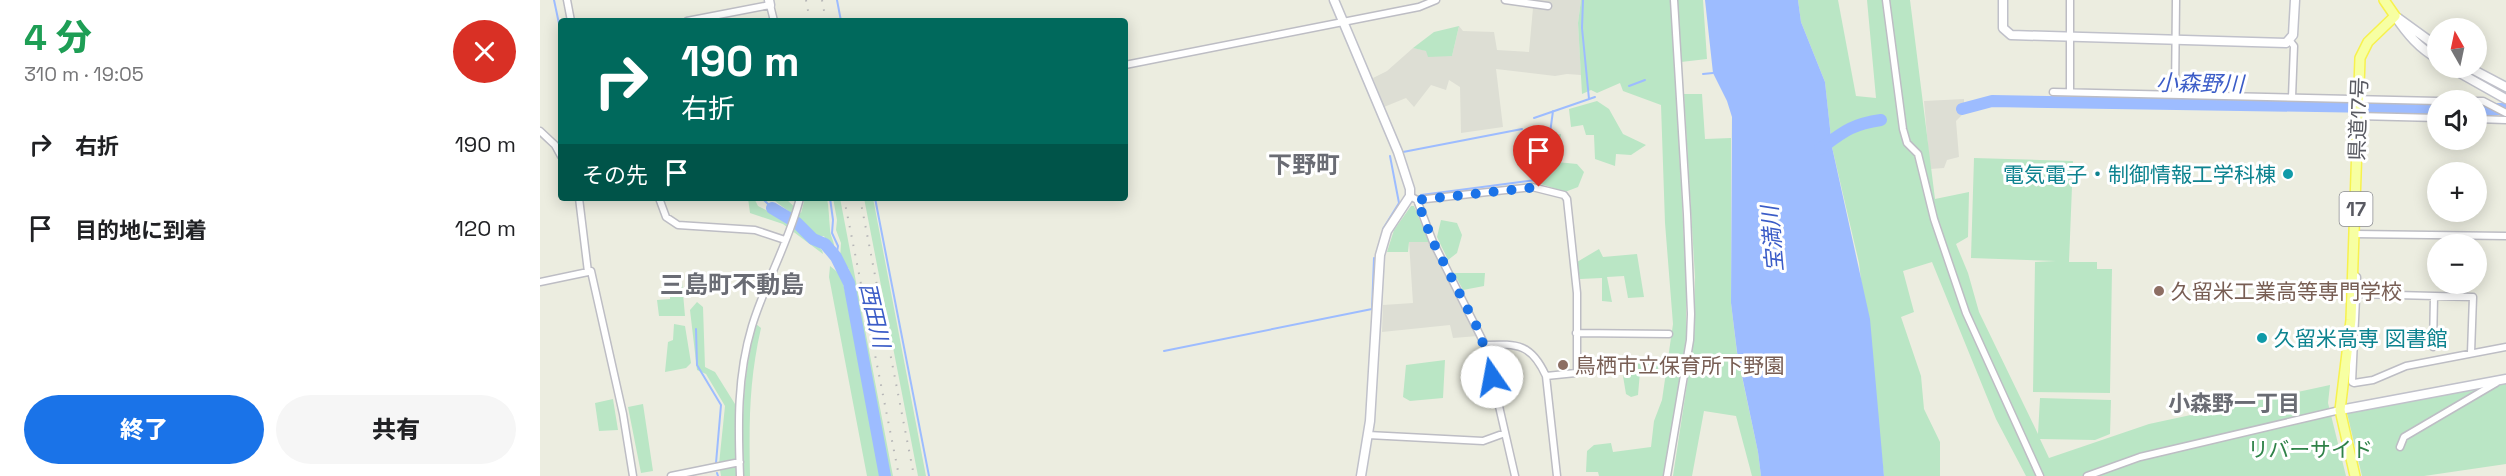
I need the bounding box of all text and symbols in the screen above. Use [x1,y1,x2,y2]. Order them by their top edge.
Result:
text: 4 分 [24,15,92,61]
north arrow [2427,18,2487,78]
map controls [2427,18,2487,294]
button: close [453,20,516,83]
text: 190 m [681,35,800,88]
icon: right [582,42,660,120]
text: 310 m · 19:05 [24,61,144,87]
water label: 小森野川 [2156,68,2246,98]
street label: 県道17号 [2343,77,2373,161]
button: sound [2427,90,2487,150]
text: 右折 [681,91,735,126]
pin [1513,125,1564,187]
icon: right [24,128,57,161]
text: 190 m [455,130,516,158]
text: 右折 [75,132,119,160]
icon: arrive [1522,134,1555,167]
district label: 下野町 [1268,149,1340,180]
icon: arrive [660,156,693,189]
text: その先 [582,161,648,189]
place label: 電気電子・制御情報工学科棟 [2003,161,2276,188]
button: + [2427,162,2487,222]
marker: 電気電子・制御情報工学科棟 [2281,167,2295,181]
road number: 17 [2340,192,2372,226]
water label: 宝満川 [1755,203,1789,273]
icon: arrive [24,212,57,245]
text: 120 m [455,214,516,242]
text: 目的地に到着 [75,216,207,244]
button: − [2427,234,2487,294]
district label: 三島町不動島 [660,269,804,300]
place label: 久留米工業高等専門学校 [2171,278,2402,305]
water label: 西田川 [854,280,897,352]
marker: 久留米工業高等専門学校 [2152,284,2166,298]
place label: 久留米高専 図書館 [2274,325,2447,352]
marker: 久留米高専 図書館 [2255,331,2269,345]
position arrow [1460,345,1524,409]
place label: 鳥栖市立保育所下野園 [1575,352,1785,379]
marker: 鳥栖市立保育所下野園 [1556,358,1570,372]
district label: 小森野一丁目 [2168,389,2300,417]
button: 終了 [24,395,264,464]
button: 共有 [276,395,516,464]
park label: リバーサイド [2247,436,2373,463]

